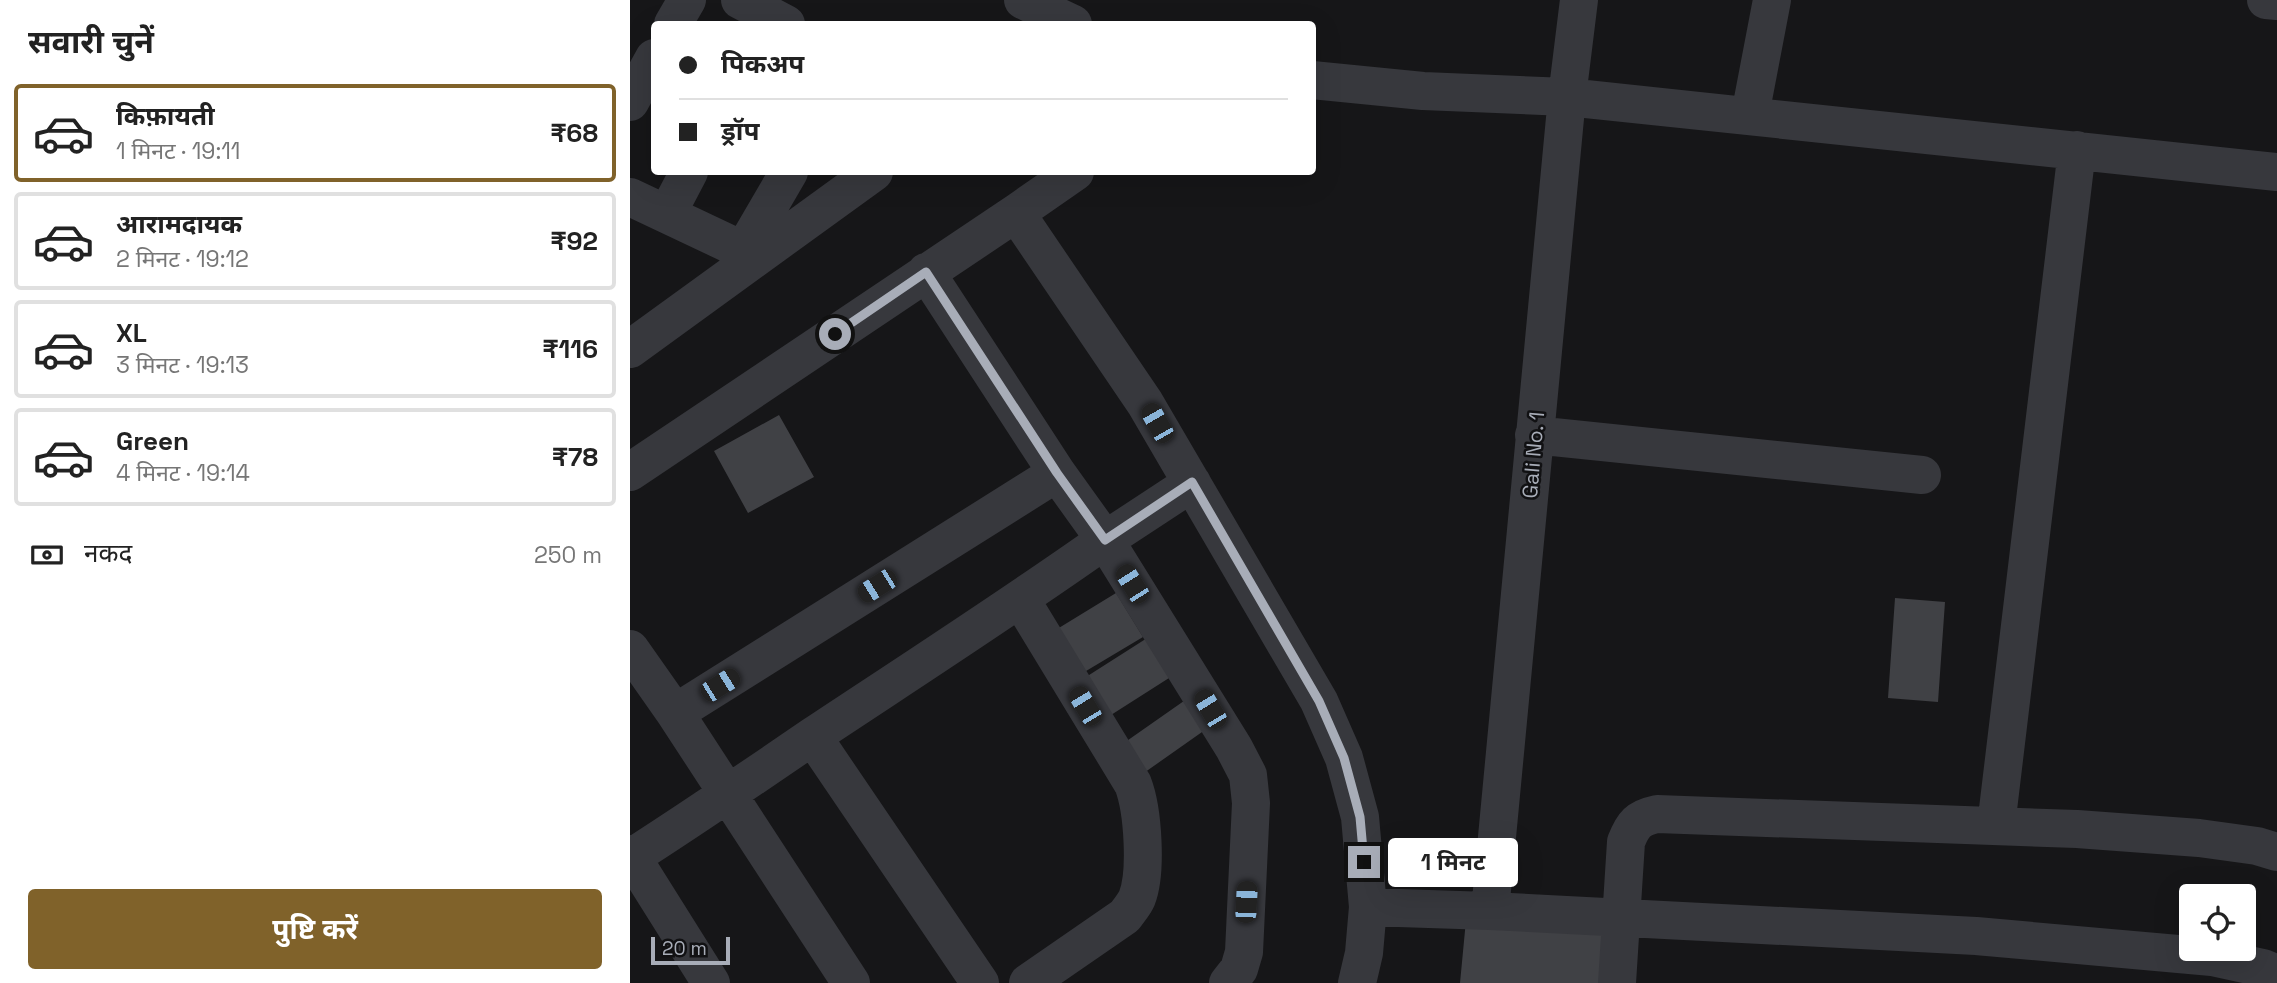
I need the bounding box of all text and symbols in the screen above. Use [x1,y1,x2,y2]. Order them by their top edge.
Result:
text: सवारी चुनें [28,22,154,62]
text: पिकअप [721,47,804,81]
text: किफ़ायती [116,99,215,133]
icon: car [32,102,95,165]
text: ड्रॉप [721,114,759,148]
text: ₹68 [550,116,598,150]
text: 1 मिनट · 19:11 [116,136,240,166]
text: आरामदायक [116,207,242,241]
icon: car [32,210,95,273]
text: ₹92 [550,224,598,258]
text: 2 मिनट · 19:12 [116,244,249,274]
text: XL [116,316,147,350]
icon: car [32,318,95,381]
route start [819,318,851,350]
text: ₹116 [542,332,598,366]
text: 3 मिनट · 19:13 [116,350,249,380]
car [1138,400,1177,446]
street label: Gali No. 1 [1516,410,1550,500]
text: Green [116,424,189,458]
icon: car [32,426,95,489]
text: ₹78 [552,440,598,474]
text: 4 मिनट · 19:14 [116,458,250,488]
icon: cash [28,536,66,574]
text: नकद [84,536,132,570]
text: 250 m [534,540,602,570]
car [1112,561,1153,607]
car [854,566,901,606]
car [697,665,744,705]
car [1066,683,1105,729]
car [1191,686,1230,732]
callout: 1 मिनट [1388,838,1518,886]
route end [1348,846,1380,878]
text: 1 मिनट [1421,847,1485,877]
car [1235,880,1258,924]
map controls [2179,884,2256,961]
button: locate [2179,884,2256,961]
button: पुष्टि करें [28,889,602,969]
scale bar [651,934,730,966]
text: 20 m [662,936,707,961]

